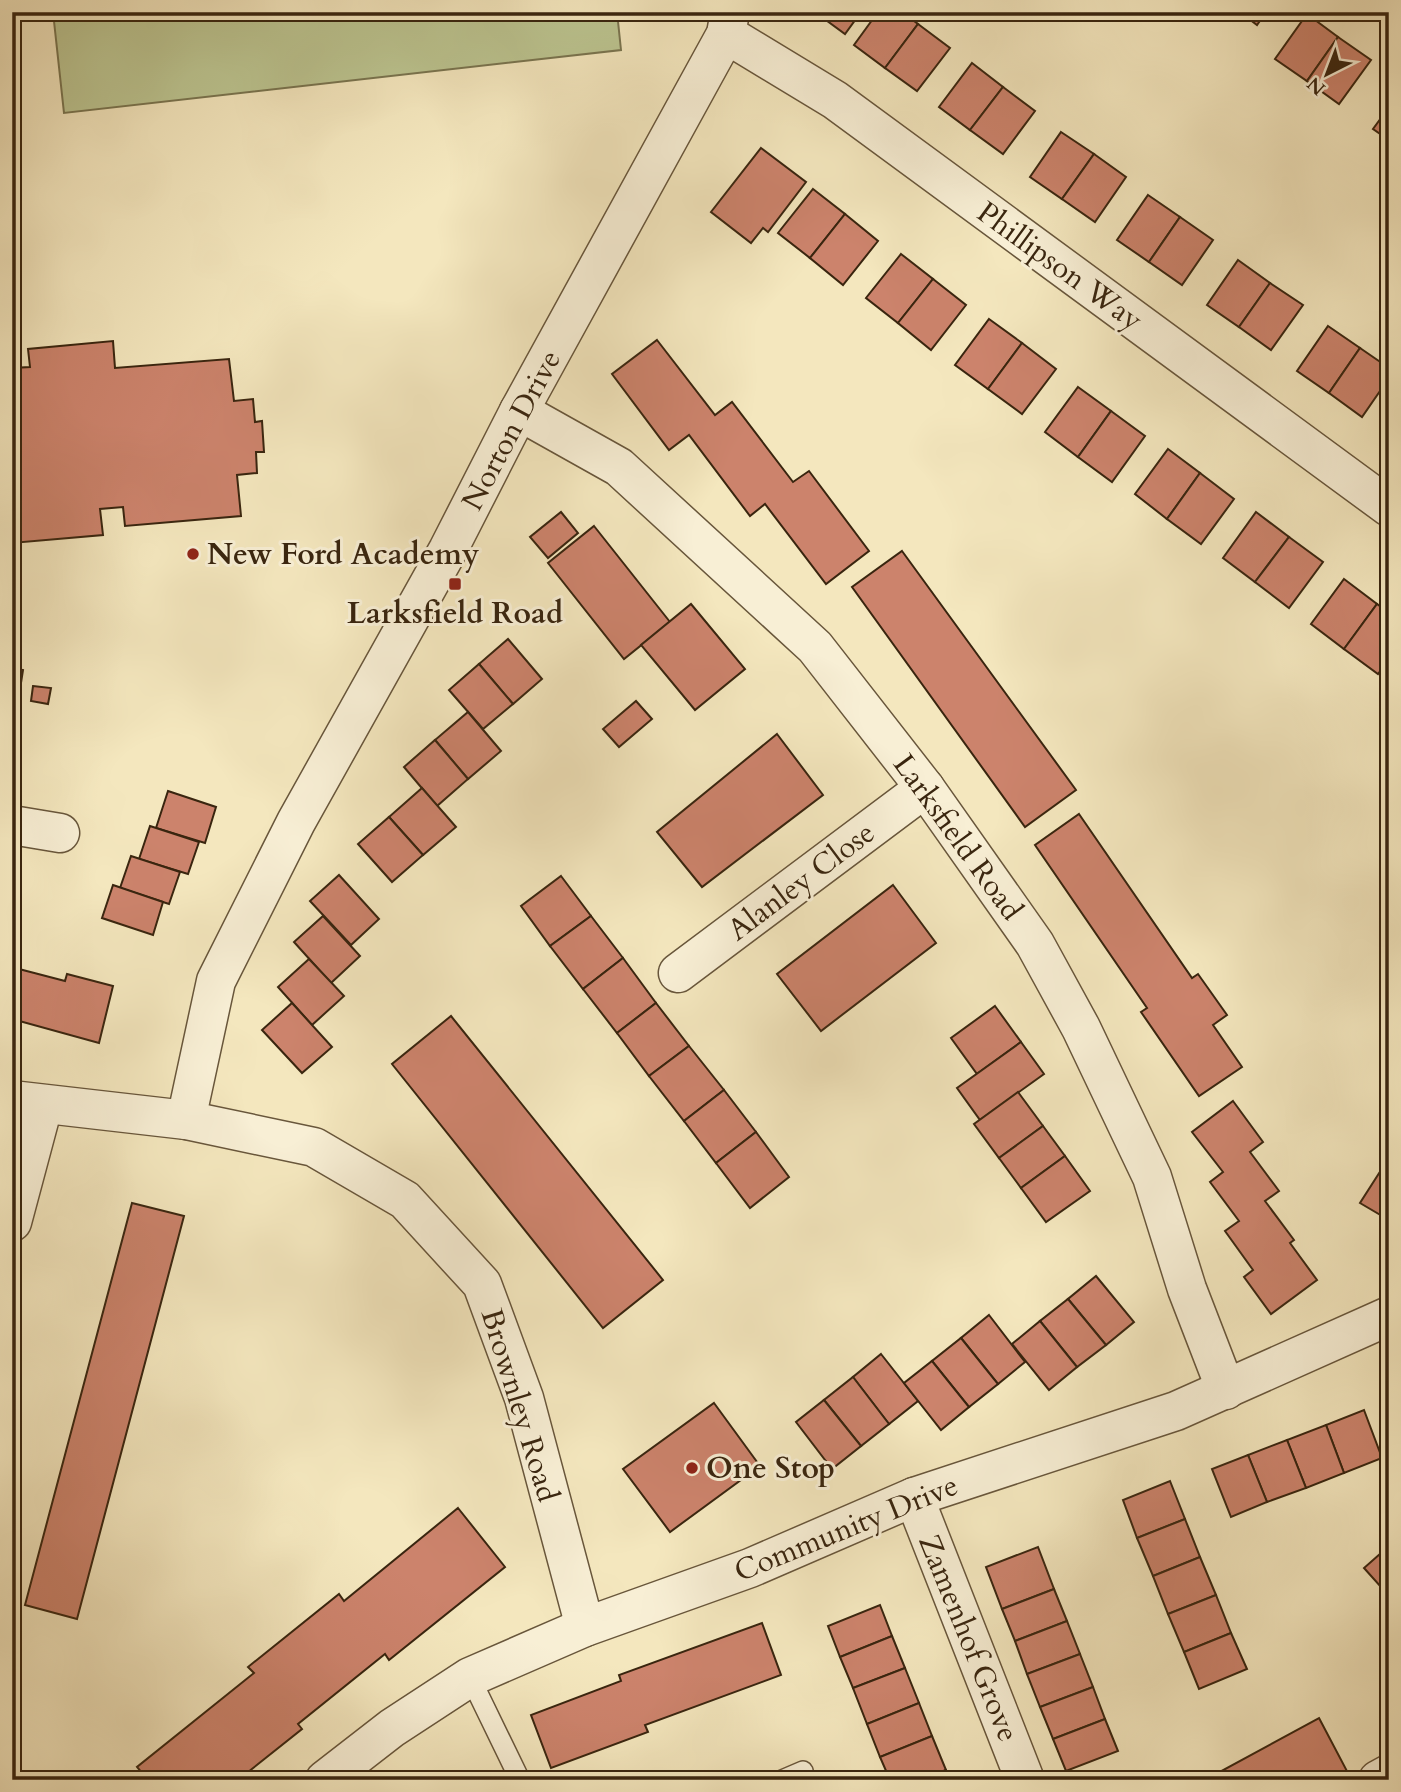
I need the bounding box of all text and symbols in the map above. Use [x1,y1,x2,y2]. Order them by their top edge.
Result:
north arrow [1292,38,1362,108]
text: N [1301,70,1331,101]
street label: Phillipson Way [969,192,1151,341]
street label: Norton Drive [452,343,571,518]
place label: New Ford Academy [207,534,479,575]
marker: New Ford Academy [185,546,201,562]
marker: Larksfield Road [447,576,463,592]
place label: Larksfield Road [347,593,563,634]
street label: Larksfield Road [883,746,1032,929]
street label: Alanley Close [719,812,883,950]
street label: Brownley Road [471,1304,568,1507]
place label: One Stop [706,1448,835,1489]
marker: One Stop [684,1460,700,1476]
street label: Community Drive [728,1465,964,1592]
street label: Zamenhof Grove [908,1529,1029,1748]

